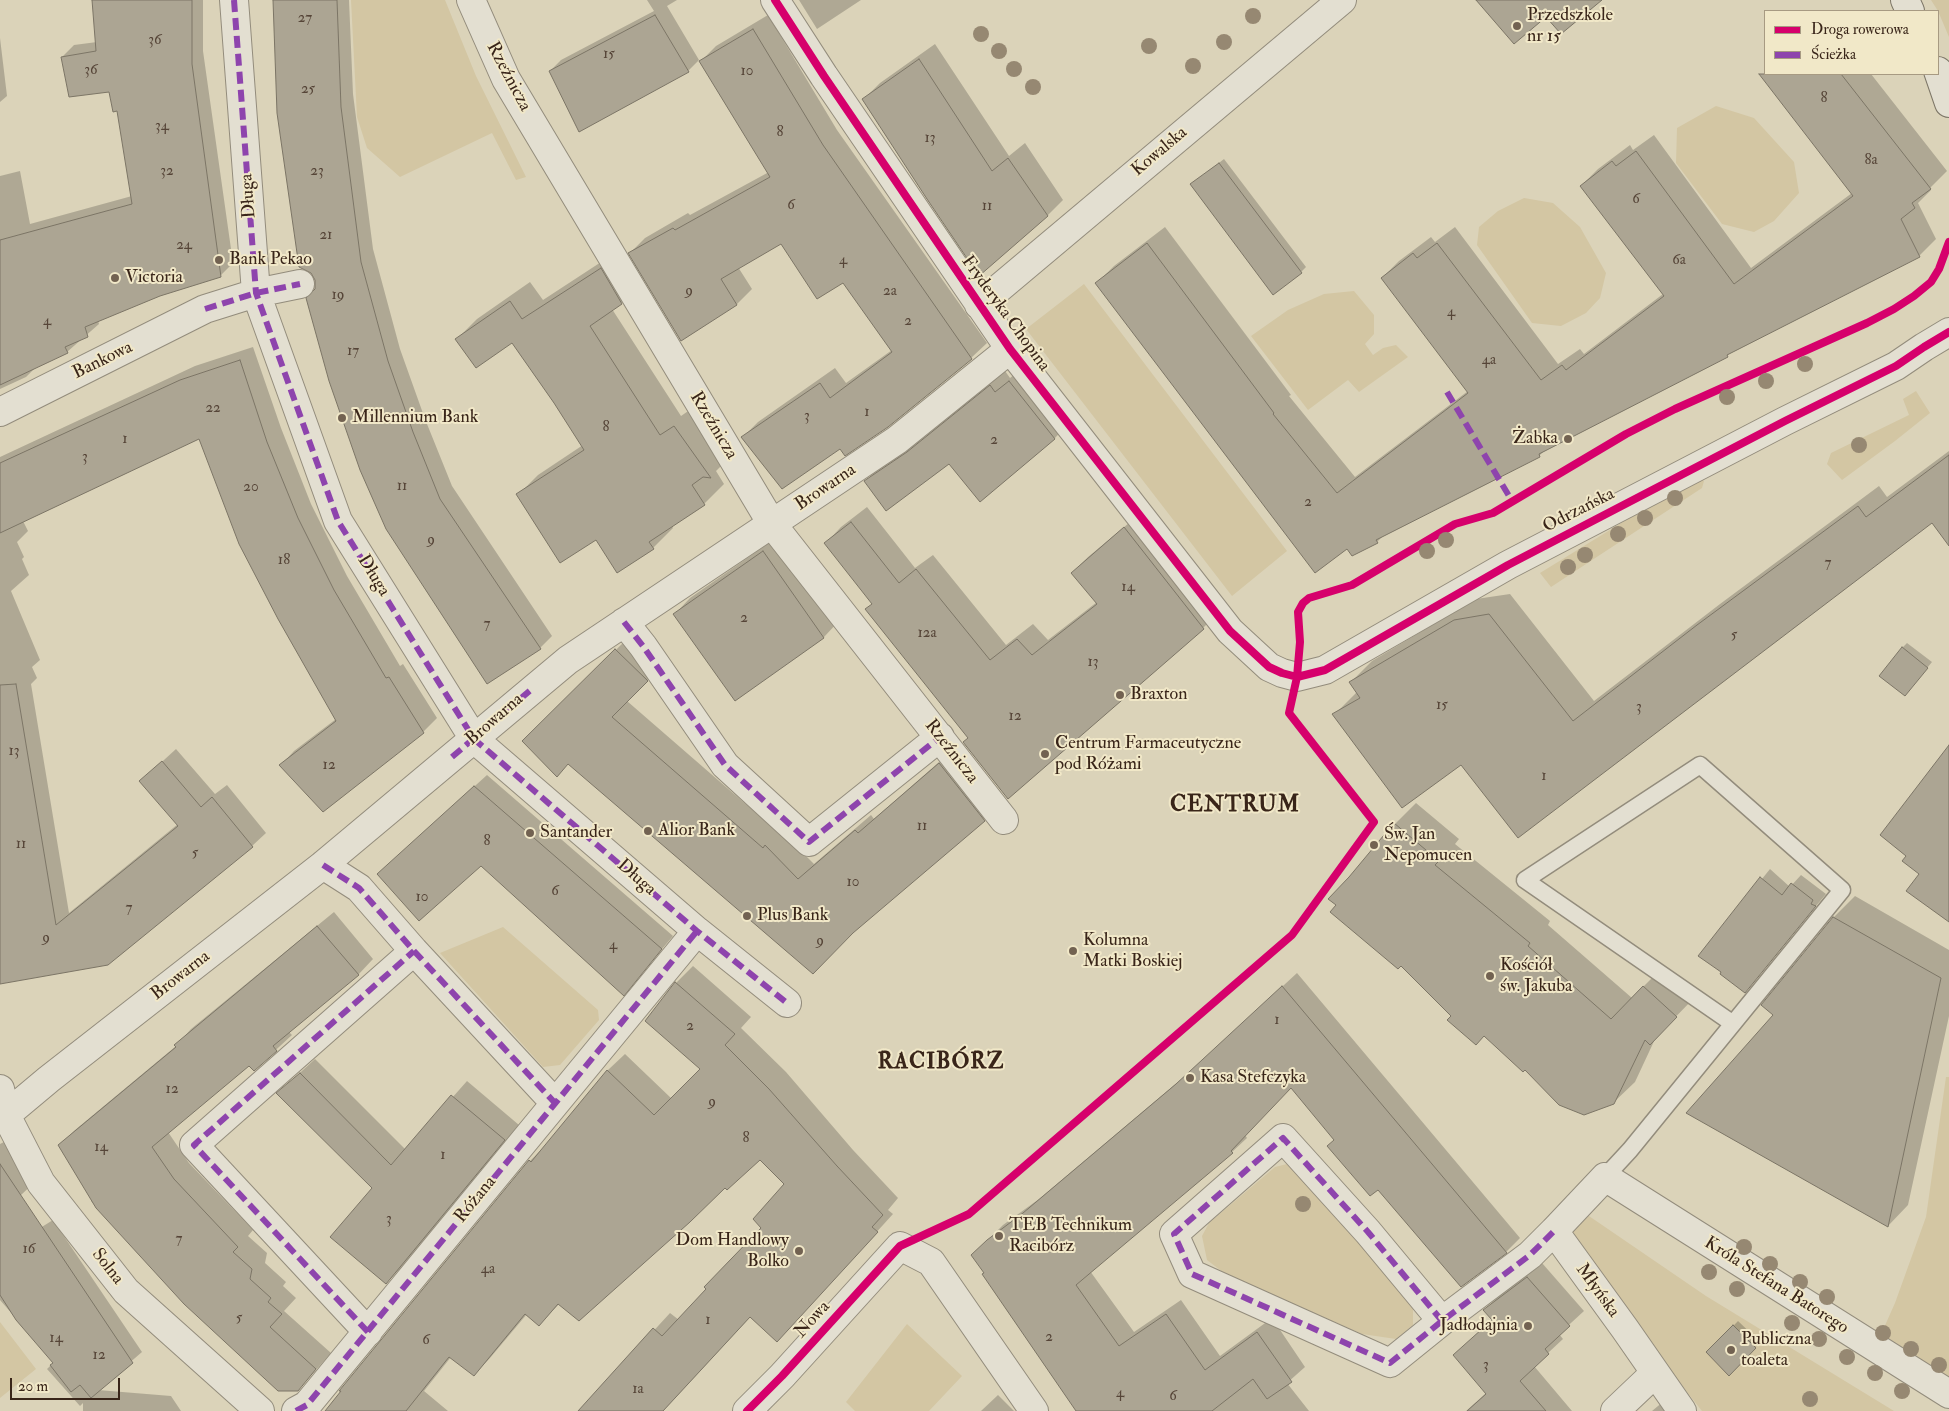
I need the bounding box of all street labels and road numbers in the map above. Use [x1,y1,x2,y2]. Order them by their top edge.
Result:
street label: Rzeźnicza [481,39,535,115]
street label: Kowalska [1128,123,1192,181]
street label: Długa [237,173,261,219]
street label: Fryderyka Chopina [956,252,1054,376]
street label: Bankowa [70,337,136,385]
street label: Rzeźnicza [684,388,742,464]
street label: Browarna [791,460,861,516]
street label: Odrzańska [1540,484,1618,538]
street label: Długa [352,551,394,601]
street label: Browarna [462,689,528,751]
street label: Rzeźnicza [919,716,983,788]
street label: Długa [612,855,660,901]
street label: Browarna [147,946,215,1006]
street label: Różana [451,1172,501,1228]
street label: Króla Stefana Batorego [1700,1233,1852,1339]
street label: Solna [86,1245,128,1289]
street label: Młyńska [1570,1260,1624,1322]
street label: Nowa [791,1297,835,1343]

